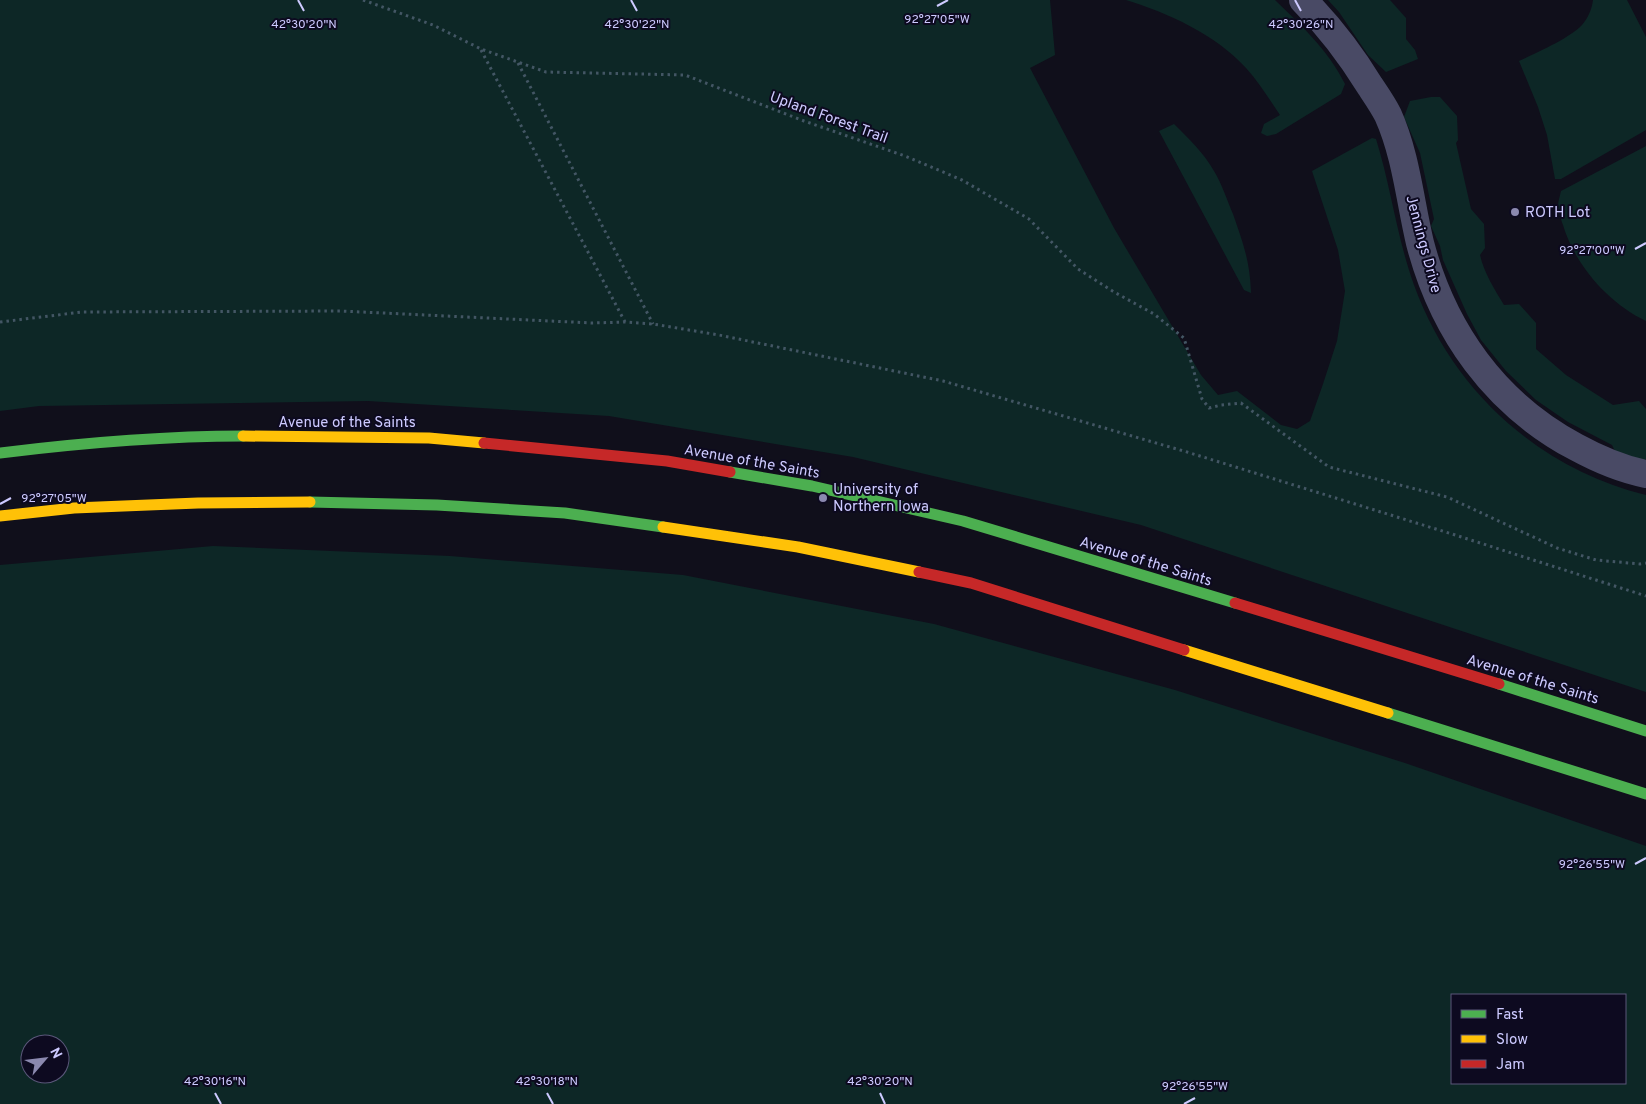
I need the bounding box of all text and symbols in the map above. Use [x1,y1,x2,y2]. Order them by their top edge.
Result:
text: 92°27'05"W [904,12,970,28]
text: 42°30'20"N [271,17,337,33]
text: 42°30'22"N [604,17,670,33]
text: 42°30'26"N [1269,17,1333,33]
street label: Upland Forest Trail [767,88,890,149]
street label: Jennings Drive [1400,193,1445,295]
place label: ROTH Lot [1525,204,1590,223]
marker: ROTH Lot [1509,206,1521,218]
text: 92°27'00"W [1559,243,1625,259]
street label: Avenue of the Saints [278,414,416,433]
street label: Avenue of the Saints [682,441,821,484]
place label: University of Northern Iowa [833,481,929,517]
text: 92°27'05"W [21,491,87,507]
marker: University of Northern Iowa [817,492,829,504]
street label: Avenue of the Saints [1077,533,1214,592]
street label: Avenue of the Saints [1464,651,1601,710]
text: 92°26'55"W [1559,857,1625,873]
legend [1451,994,1626,1084]
text: Fast [1496,1006,1524,1025]
text: Slow [1496,1031,1528,1050]
north arrow [20,1034,70,1084]
text: N [45,1045,65,1062]
text: Jam [1496,1056,1525,1075]
text: 42°30'16"N [184,1074,246,1090]
text: 42°30'18"N [516,1074,578,1090]
text: 42°30'20"N [847,1074,913,1090]
text: 92°26'55"W [1162,1079,1228,1095]

